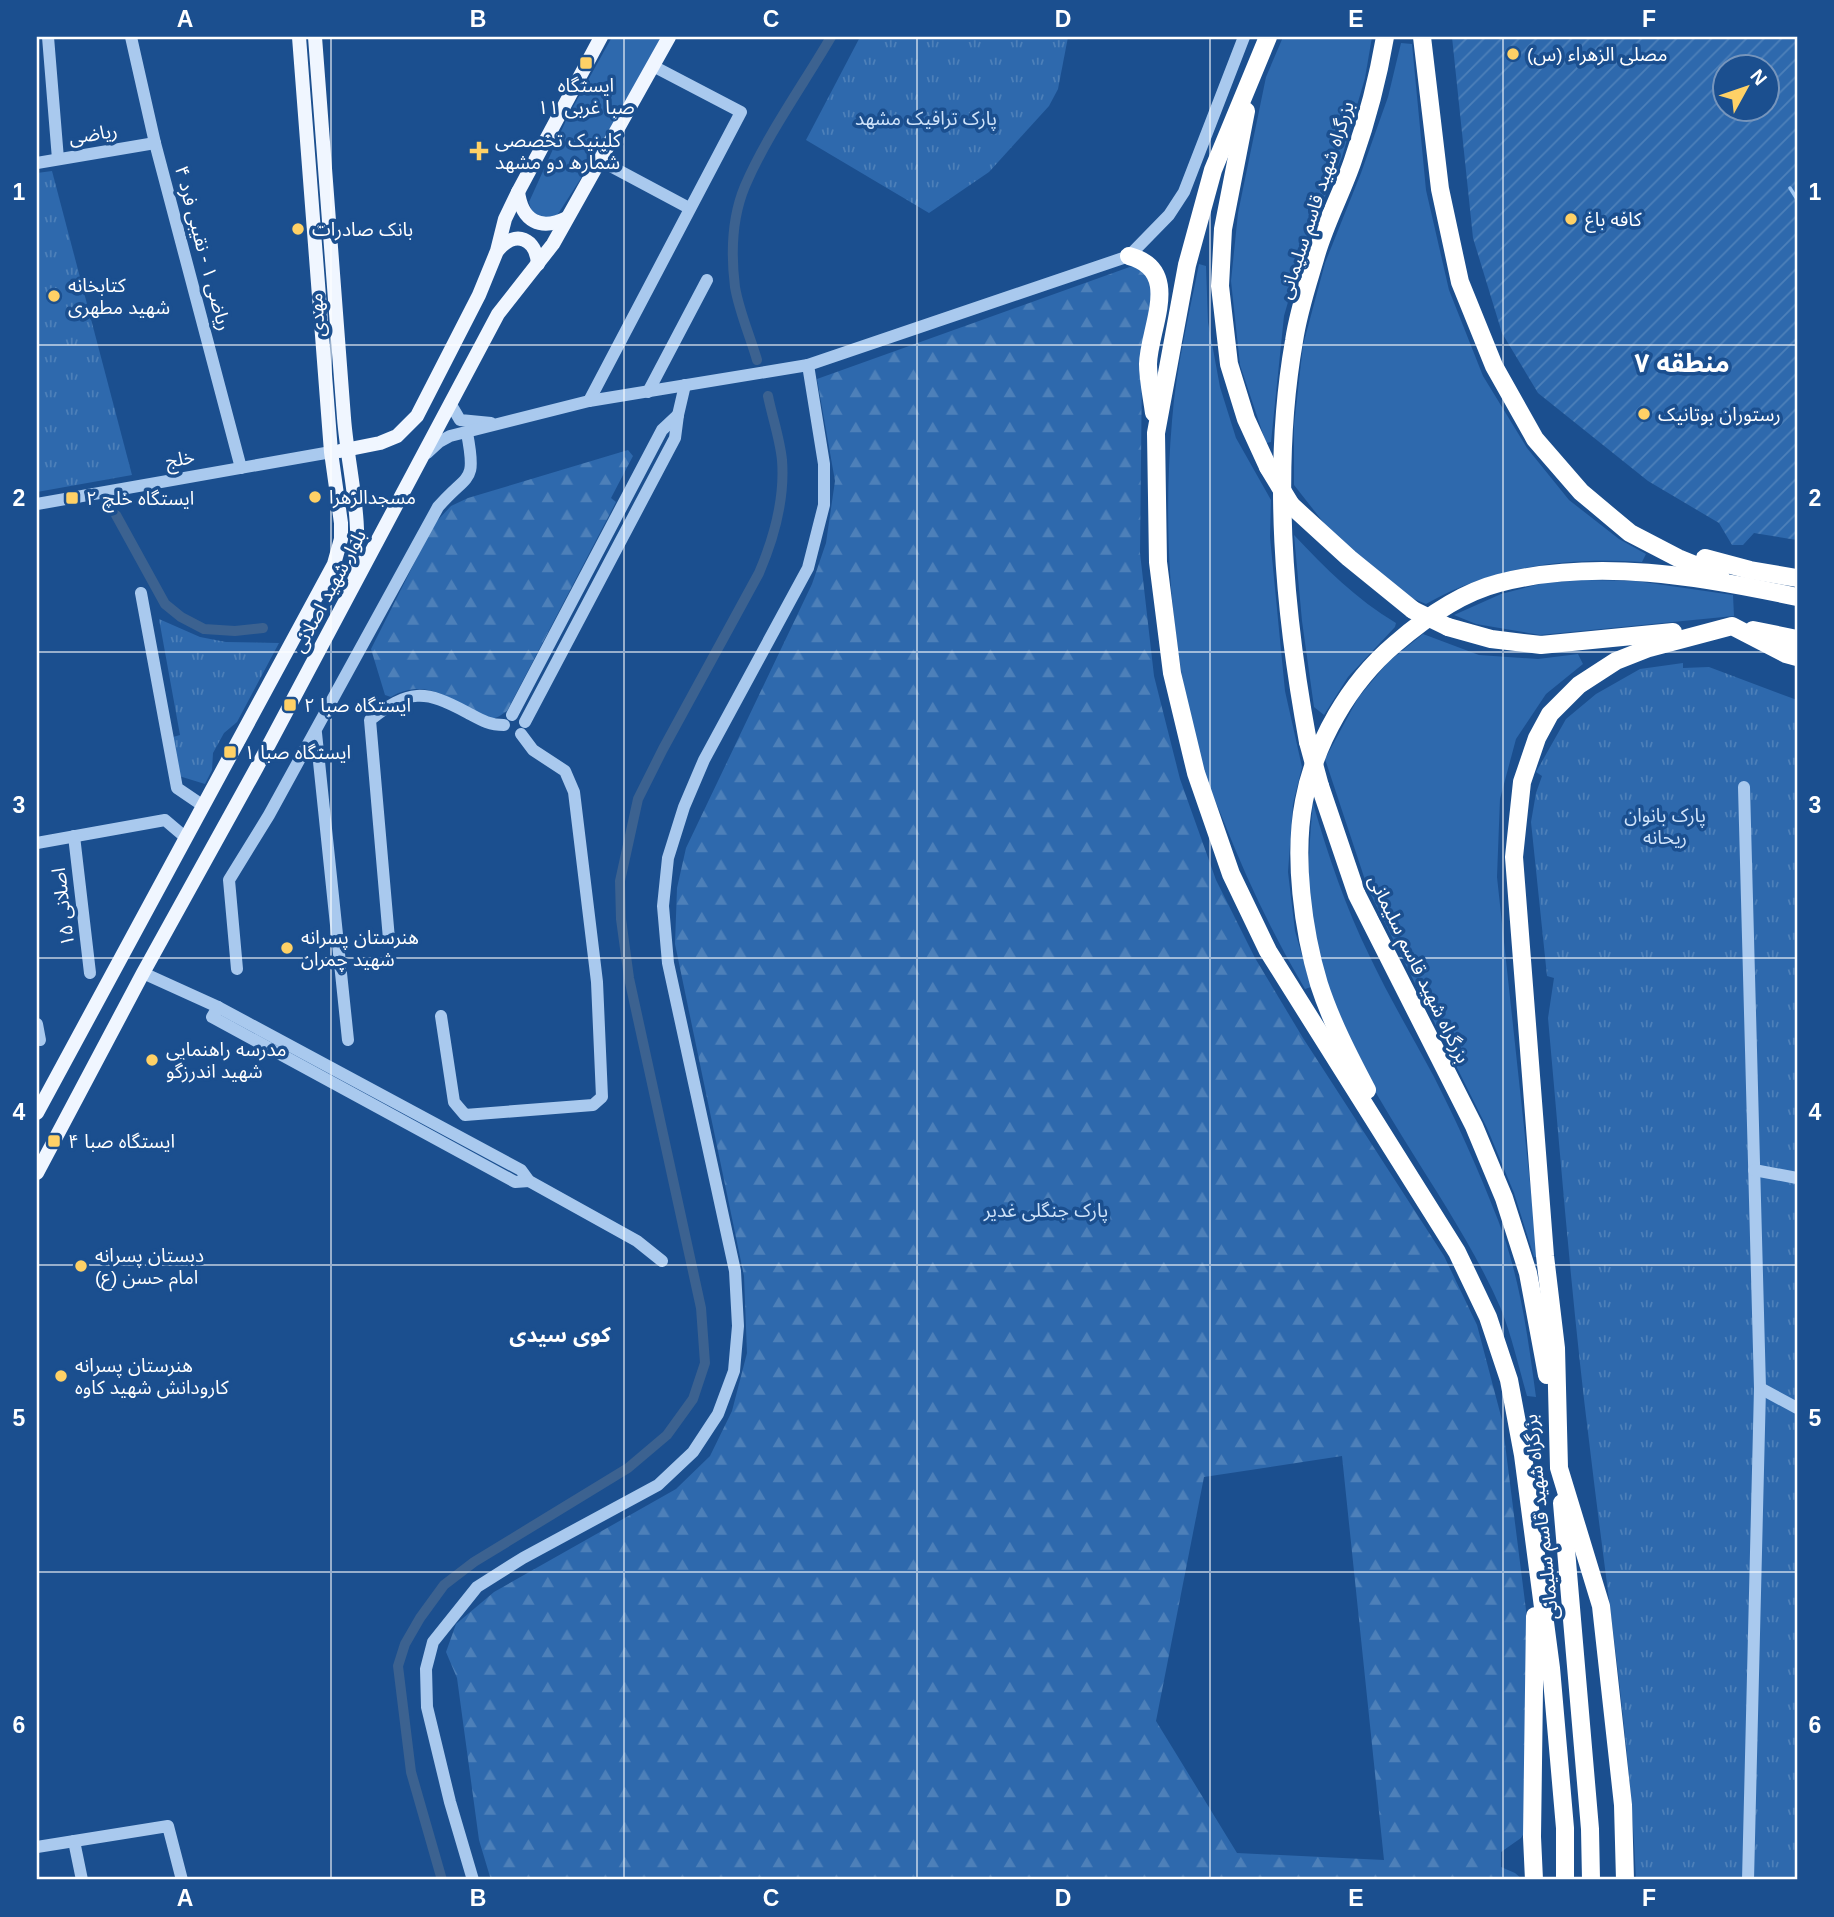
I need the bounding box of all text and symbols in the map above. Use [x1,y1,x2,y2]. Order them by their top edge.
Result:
text: A [177,6,193,32]
text: B [470,6,486,32]
text: C [763,6,779,32]
text: D [1055,6,1071,32]
text: E [1348,6,1364,32]
text: F [1642,6,1656,32]
place label: مصلی الزهراء (س) [1527,44,1667,66]
marker: مصلی الزهراء (س) [1505,46,1521,62]
north arrow [1712,52,1782,122]
marker: ایستگاه صبا غربی ۱۱ [578,55,594,71]
text: N [1746,65,1771,89]
place label: ایستگاه صبا غربی ۱۱ [537,75,635,119]
street label: بزرگراه شهید قاسم سلیمانی [1274,99,1362,303]
park label: پارک ترافیک مشهد [855,108,997,131]
street label: ریاضی [67,120,119,149]
place label: کلینیک تخصصی شمار‌ه دو مشهد [495,130,622,174]
marker: کلینیک تخصصی شمار‌ه دو مشهد [469,141,489,161]
street label: ریاضی ۱ - نقیبی فرد ۴ [170,163,235,333]
text: 1 [13,179,26,205]
text: 1 [1809,179,1822,205]
place label: کافه باغ [1585,209,1643,233]
marker: کافه باغ [1563,211,1579,227]
place label: بانک صادرات [312,219,413,241]
marker: بانک صادرات [290,221,306,237]
place label: کتابخانه شهید مطهری [68,275,170,319]
marker: کتابخانه شهید مطهری [46,288,62,304]
street label: مهدی [305,292,329,338]
district label: منطقه ۷ [1634,348,1730,378]
place label: رستوران بوتانیک [1658,404,1781,426]
marker: رستوران بوتانیک [1636,406,1652,422]
street label: خلج [164,446,197,476]
text: 2 [13,485,25,511]
text: 2 [1809,485,1821,511]
place label: مسجدالزهرا [329,487,416,509]
place label: ایستگاه خلچ ۲ [86,488,194,513]
marker: مسجدالزهرا [307,489,323,505]
marker: ایستگاه خلچ ۲ [64,490,80,506]
street label: بلوار شهید اصلانی [288,526,371,656]
place label: ایستگاه صبا ۲ [304,695,411,716]
marker: ایستگاه صبا ۲ [282,697,298,713]
place label: ایستگاه صبا ۱ [244,742,351,763]
marker: ایستگاه صبا ۱ [222,744,238,760]
text: 3 [13,792,25,818]
text: 3 [1809,792,1821,818]
park label: پارک بانوان ریحانه [1624,805,1706,849]
street label: اصلانی ۱۵ [48,866,79,948]
street label: بزرگراه شهید قاسم سلیمانی [1361,872,1474,1068]
place label: هنرستان پسرانه شهید چمران [301,927,419,972]
marker: هنرستان پسرانه شهید چمران [279,940,295,956]
place label: مدرسه راهنمایی شهید اندرزگو [166,1039,287,1083]
marker: مدرسه راهنمایی شهید اندرزگو [144,1052,160,1068]
text: 4 [13,1099,26,1125]
text: 4 [1809,1099,1822,1125]
place label: ایستگاه صبا ۴ [68,1131,175,1152]
marker: ایستگاه صبا ۴ [46,1133,62,1149]
park label: پارک جنگلی غدیر [983,1200,1108,1223]
place label: دبستان پسرانه امام حسن (ع) [95,1245,204,1292]
marker: دبستان پسرانه امام حسن (ع) [73,1258,89,1274]
district label: کوی سیدی [509,1323,611,1347]
place label: هنرستان پسرانه کارودانش شهید کاوه [75,1355,230,1399]
marker: هنرستان پسرانه کارودانش شهید کاوه [53,1368,69,1384]
text: 5 [13,1405,26,1431]
text: 5 [1809,1405,1822,1431]
street label: بزرگراه شهید قاسم سلیمانی [1520,1413,1566,1621]
text: 6 [13,1712,25,1738]
text: 6 [1809,1712,1821,1738]
text: A [177,1885,193,1911]
text: B [470,1885,486,1911]
text: C [763,1885,779,1911]
text: D [1055,1885,1071,1911]
text: E [1348,1885,1364,1911]
text: F [1642,1885,1656,1911]

